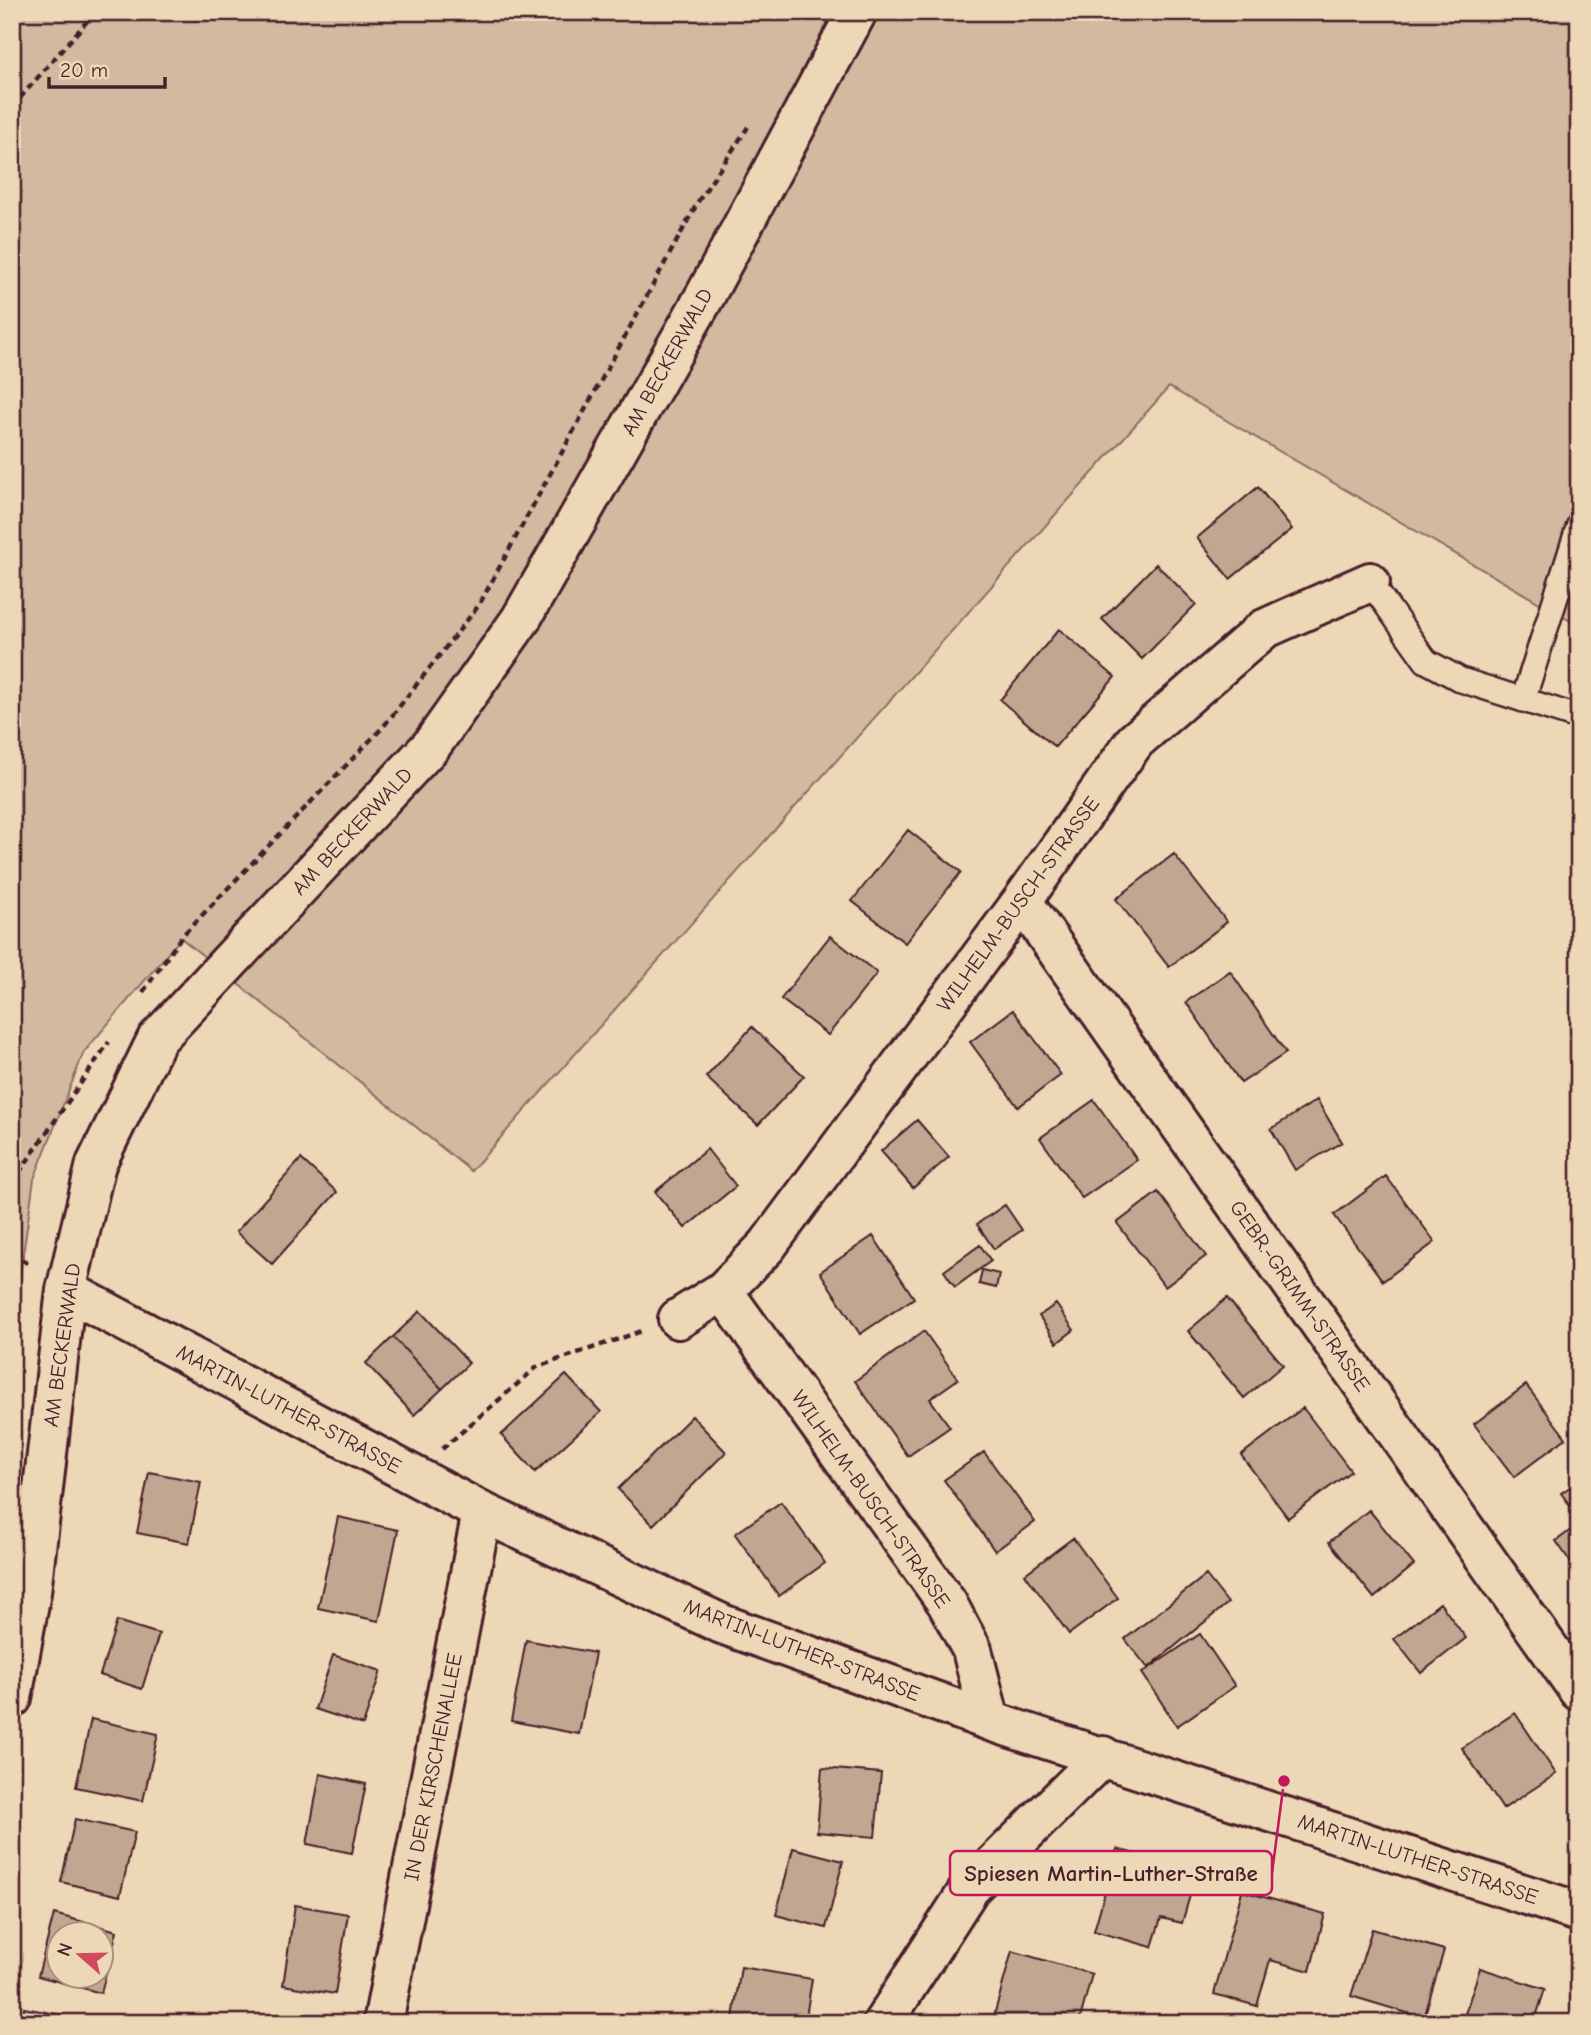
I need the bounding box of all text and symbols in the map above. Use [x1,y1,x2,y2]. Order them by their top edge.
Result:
scale bar [49,46,164,90]
text: 20 m [60,58,108,82]
street label: AM BECKERWALD [616,284,718,440]
street label: AM BECKERWALD [287,762,417,900]
street label: WILHELM-BUSCH-STRASSE [932,792,1104,1016]
street label: GEBR.-GRIMM-STRASSE [1225,1196,1375,1396]
street label: AM BECKERWALD [39,1262,85,1428]
street label: MARTIN-LUTHER-STRASSE [173,1339,405,1479]
street label: WILHELM-BUSCH-STRASSE [787,1386,955,1612]
street label: MARTIN-LUTHER-STRASSE [681,1594,923,1706]
street label: IN DER KIRSCHENALLEE [399,1651,467,1883]
street label: MARTIN-LUTHER-STRASSE [1295,1809,1541,1909]
callout: Spiesen Martin-Luther-Straße [950,1851,1272,1895]
text: Spiesen Martin-Luther-Straße [964,1860,1258,1887]
north arrow [46,1920,116,1990]
text: N [53,1940,77,1959]

